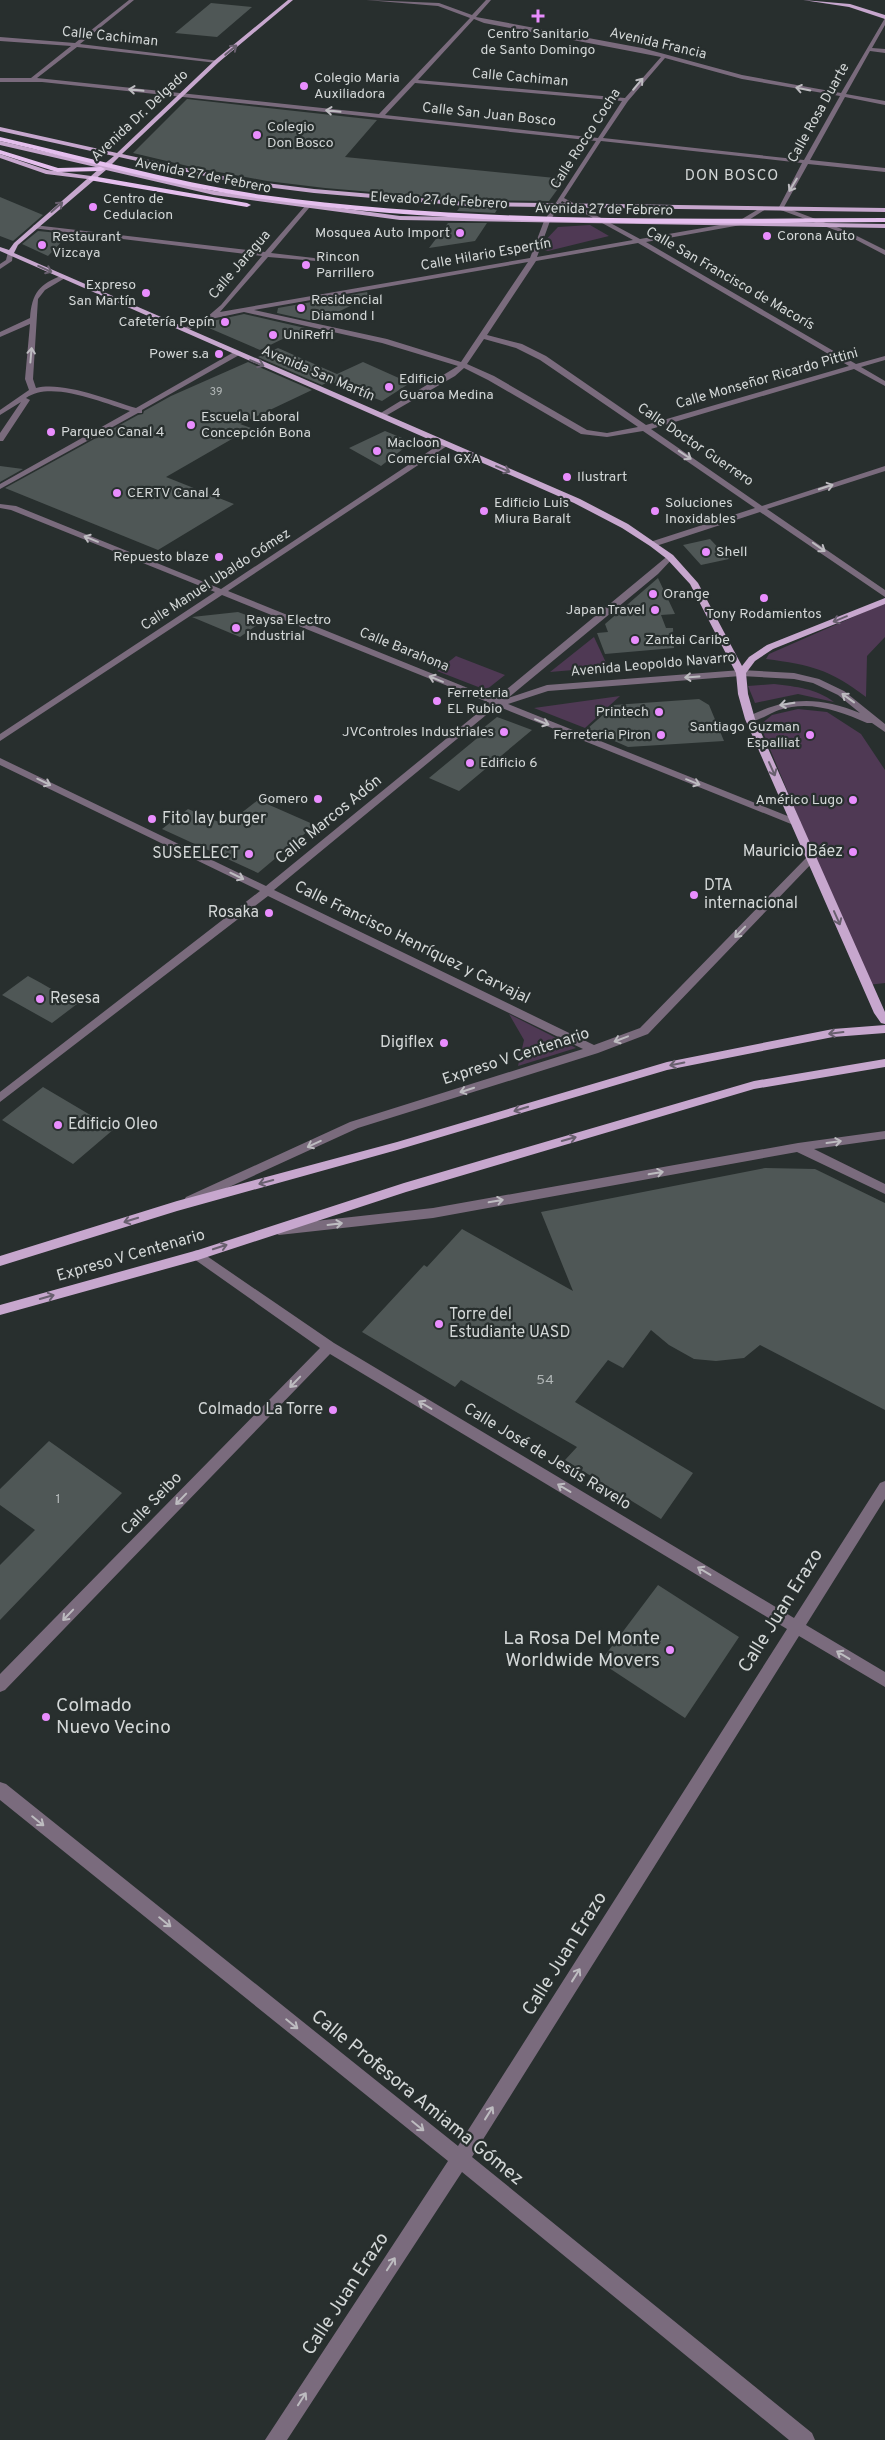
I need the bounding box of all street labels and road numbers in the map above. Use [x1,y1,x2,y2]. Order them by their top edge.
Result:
street label: Calle Cachiman [61,23,159,51]
street label: Avenida Francia [608,25,708,63]
street label: Calle Rosa Duarte [784,60,854,166]
street label: Calle Cachiman [471,65,569,91]
street label: Avenida Dr. Delgado [88,67,192,165]
street label: Calle Rocco Cocha [547,86,625,192]
street label: Calle San Juan Bosco [421,100,557,130]
street label: Avenida 27 de Febrero [133,154,273,198]
street label: Elevado 27 de Febrero [370,189,508,213]
street label: Avenida 27 de Febrero [535,200,674,220]
street label: Calle San Francisco de Macorís [643,224,817,334]
street label: Calle Jaragua [205,227,275,303]
street label: Calle Hilario Espertín [419,235,553,275]
street label: Avenida San Martín [259,342,377,406]
street label: Calle Monseñor Ricardo Pittini [674,345,860,413]
street label: Calle Doctor Guerrero [634,400,757,490]
street label: Calle Manuel Ubaldo Gómez [138,525,294,635]
street label: Calle Barahona [357,624,451,676]
street label: Avenida Leopoldo Navarro [570,649,736,681]
street label: Calle Marcos Adón [272,771,386,869]
street label: Calle Francisco Henríquez y Carvajal [291,877,533,1009]
street label: Expreso V Centenario [440,1024,592,1090]
street label: Expreso V Centenario [54,1225,208,1287]
street label: Calle José de Jesús Ravelo [460,1399,634,1515]
street label: Calle Seibo [117,1468,187,1540]
street label: Calle Juan Erazo [733,1544,829,1678]
street label: Calle Juan Erazo [517,1887,613,2021]
street label: Calle Profesora Amiama Gómez [306,2005,528,2191]
street label: Calle Juan Erazo [297,2228,395,2360]

